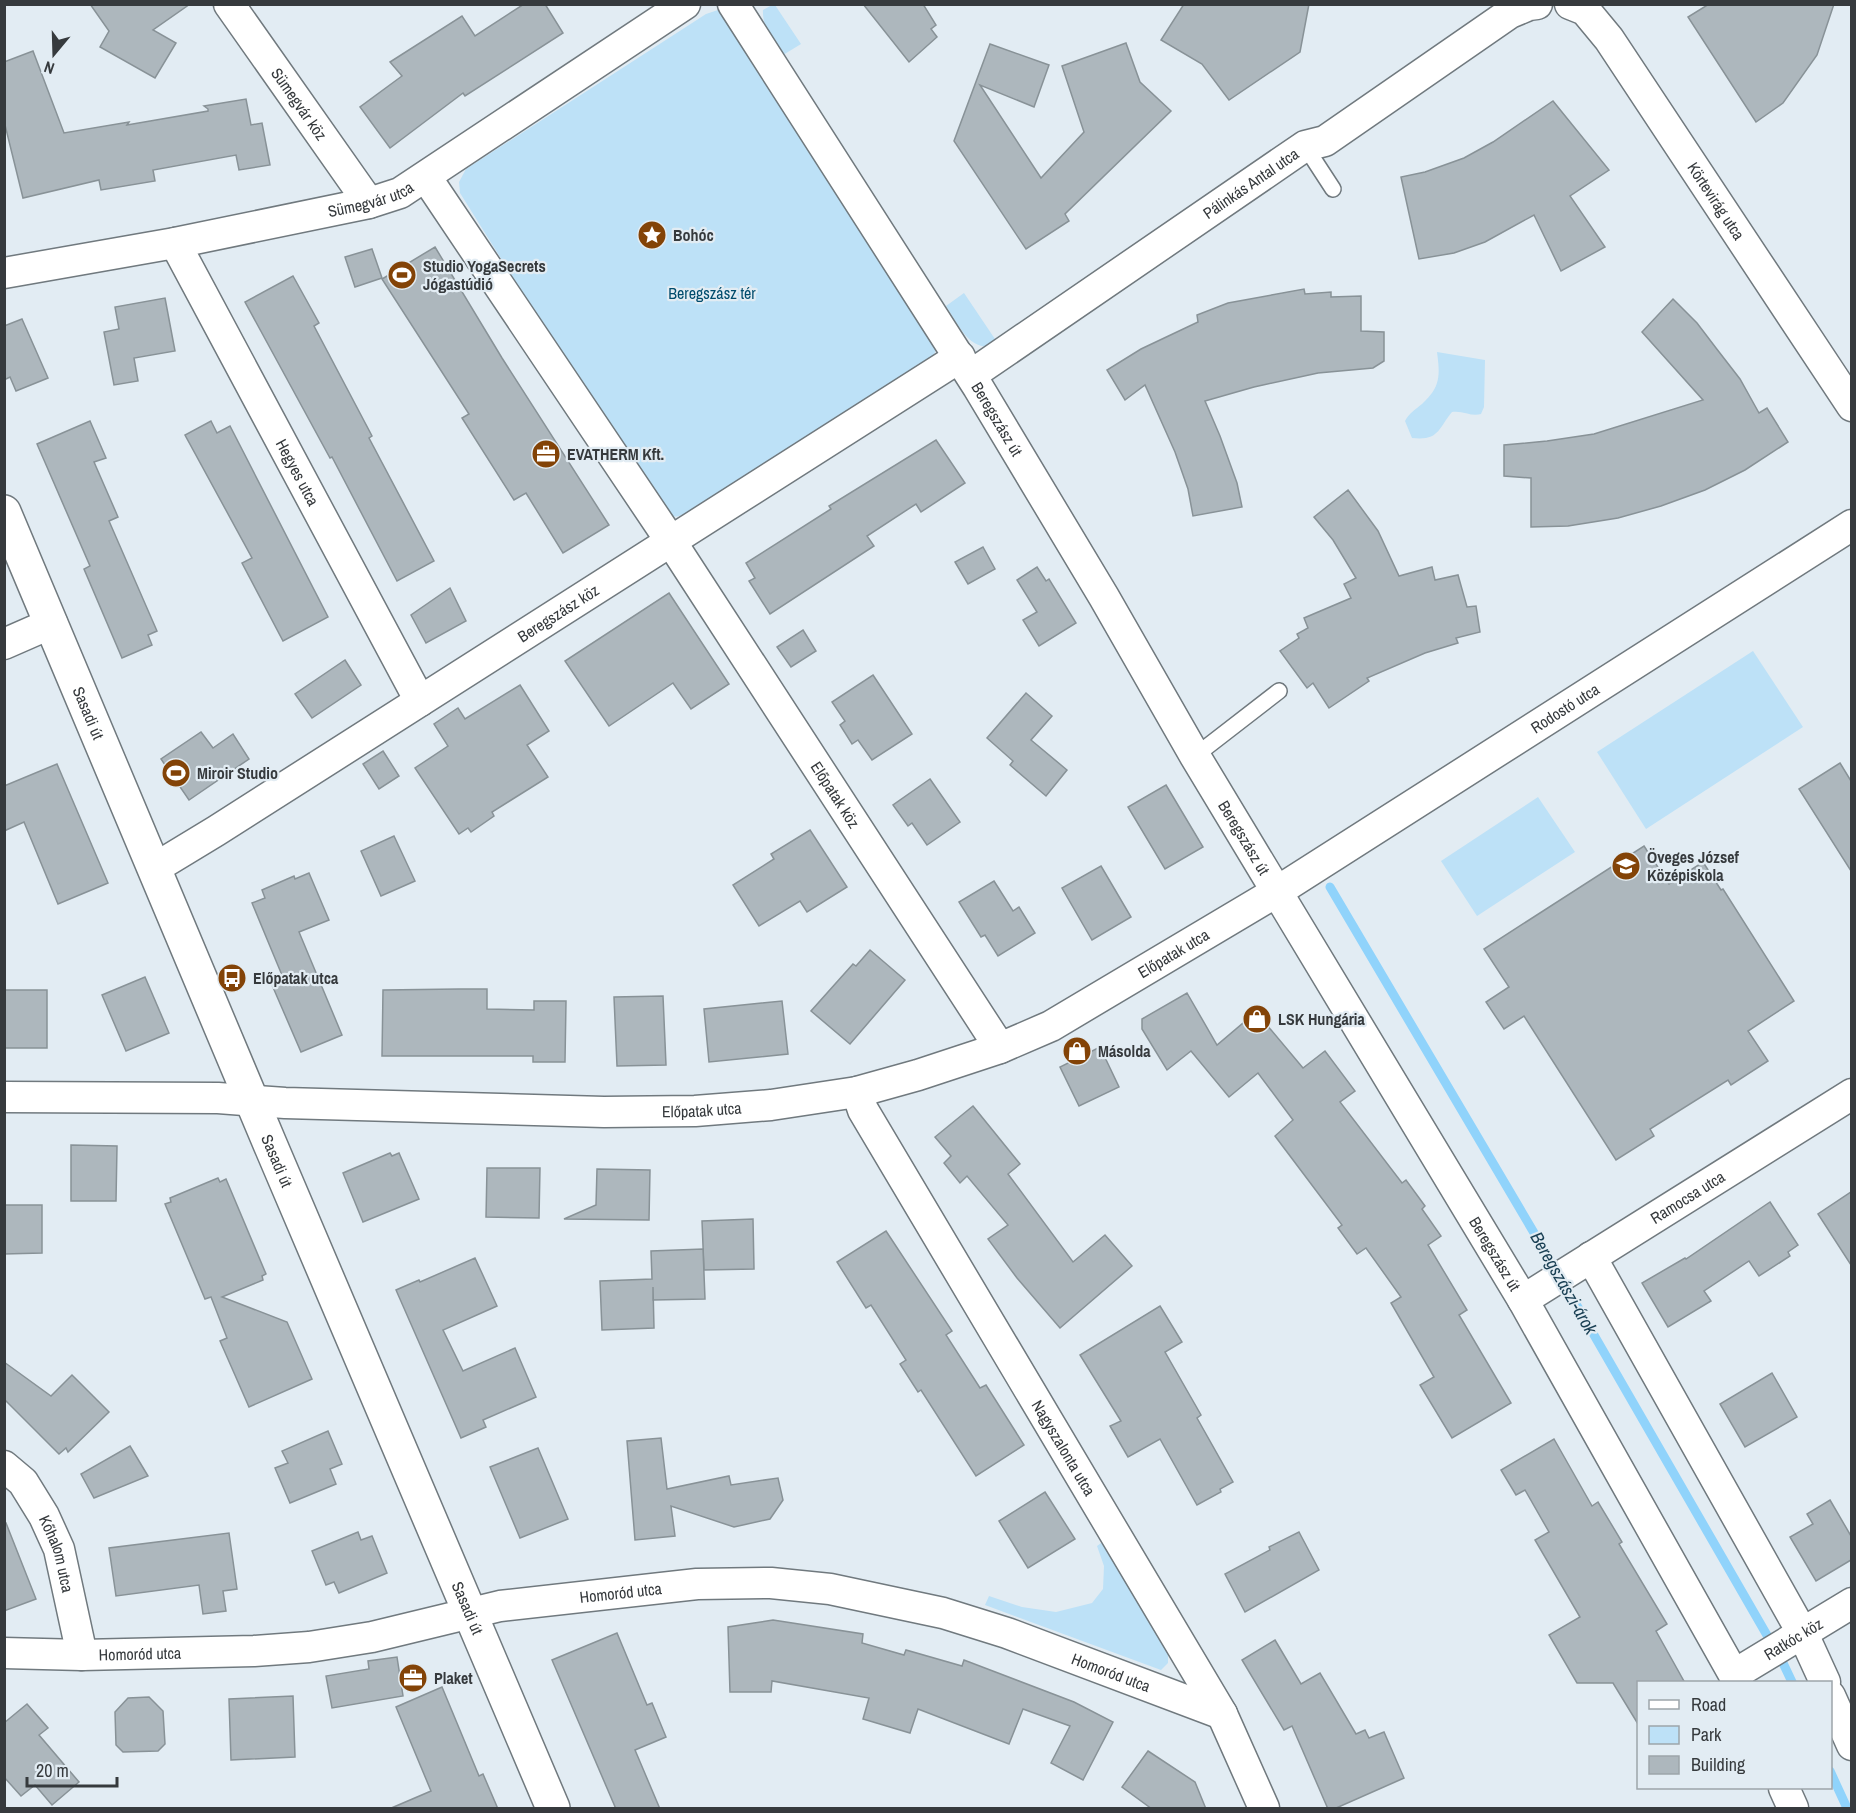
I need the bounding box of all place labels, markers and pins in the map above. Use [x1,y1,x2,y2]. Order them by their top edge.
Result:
place icon: Bohóc [636,219,668,251]
place label: Bohóc [673,224,714,246]
place label: Studio YogaSecrets Jógastúdió [423,255,546,295]
sports icon: Studio YogaSecrets Jógastúdió [386,259,418,291]
office icon: EVATHERM Kft. [530,438,562,470]
place label: EVATHERM Kft. [567,443,664,465]
sports icon: Miroir Studio [160,757,192,789]
place label: Miroir Studio [197,762,278,784]
place label: Öveges József Középiskola [1647,846,1740,886]
school or university icon: Öveges József Középiskola [1610,850,1642,882]
bus stop icon: Előpatak utca [216,962,248,994]
place label: Előpatak utca [253,967,339,989]
shop icon: LSK Hungária [1241,1003,1273,1035]
place label: LSK Hungária [1278,1008,1365,1030]
shop icon: Másolda [1061,1035,1093,1067]
place label: Másolda [1098,1040,1151,1062]
office icon: Plaket [397,1662,429,1694]
place label: Plaket [434,1667,473,1689]

